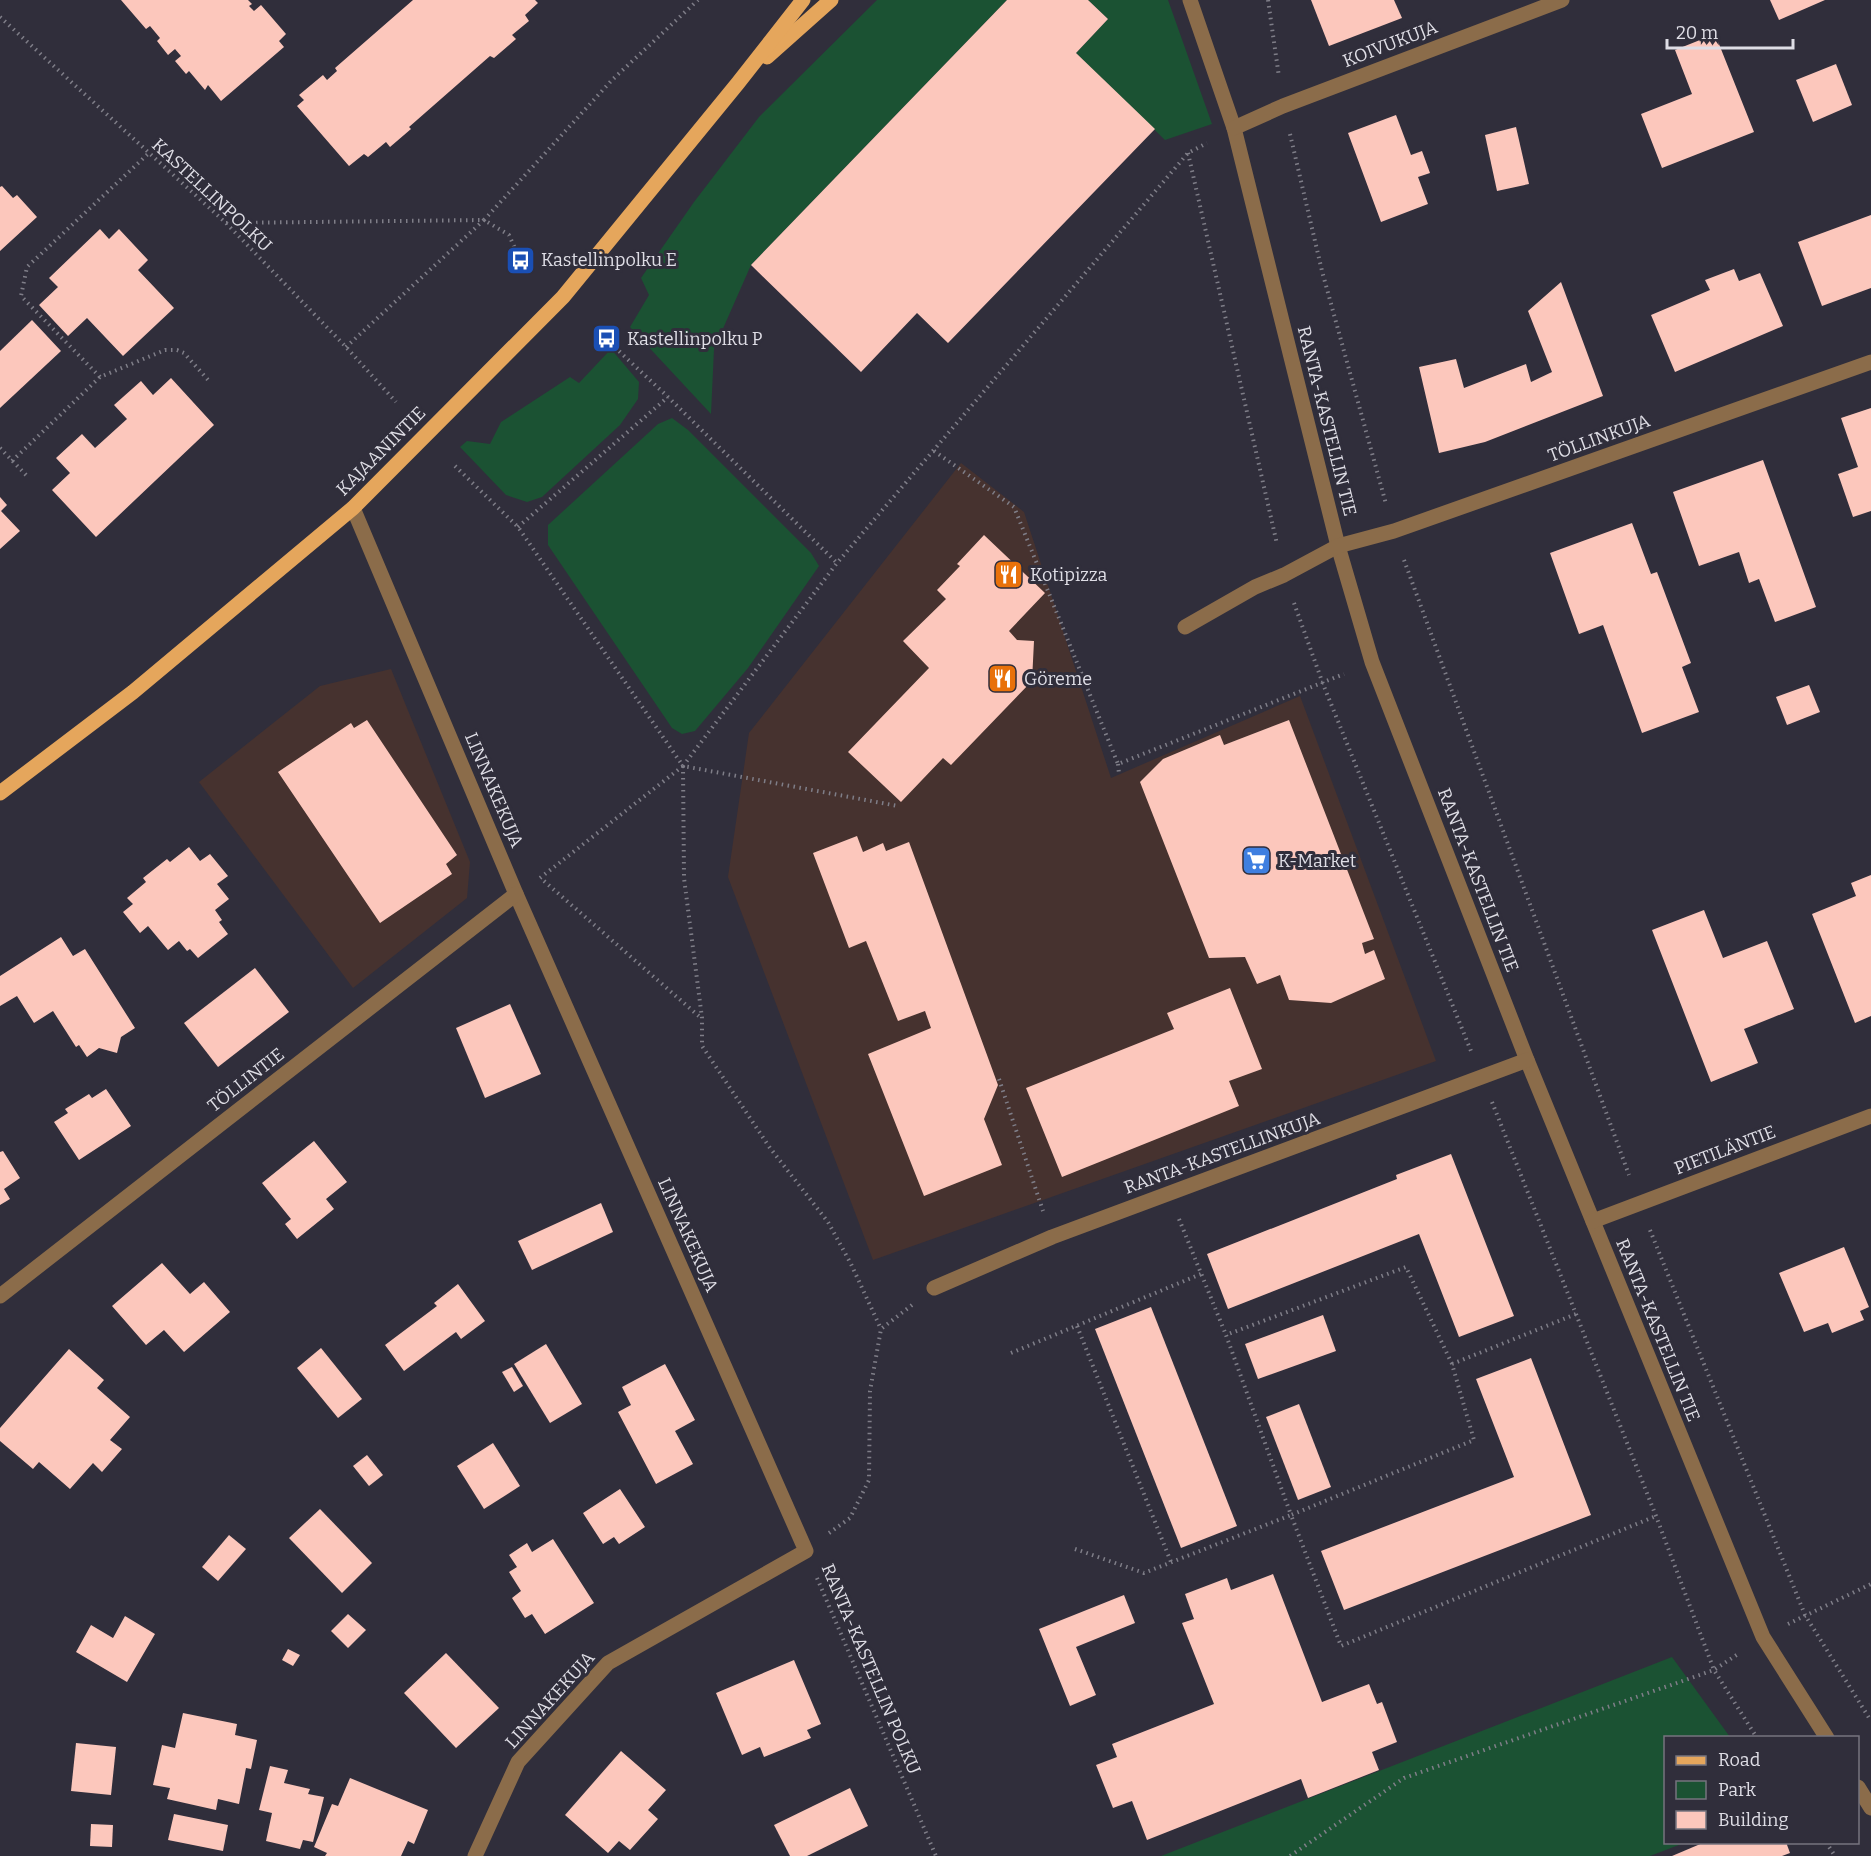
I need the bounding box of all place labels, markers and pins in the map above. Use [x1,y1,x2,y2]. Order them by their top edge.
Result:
bus stop icon: Kastellinpolku E [504,244,536,276]
place label: Kastellinpolku E [541,249,677,271]
bus stop icon: Kastellinpolku P [590,323,622,355]
place label: Kastellinpolku P [627,328,763,350]
restaurant icon: Kotipizza [993,559,1025,591]
place label: Kotipizza [1030,564,1108,586]
restaurant icon: Göreme [987,663,1019,695]
place label: Göreme [1024,668,1092,690]
supermarket icon: K-Market [1241,845,1273,877]
place label: K-Market [1278,850,1357,872]

